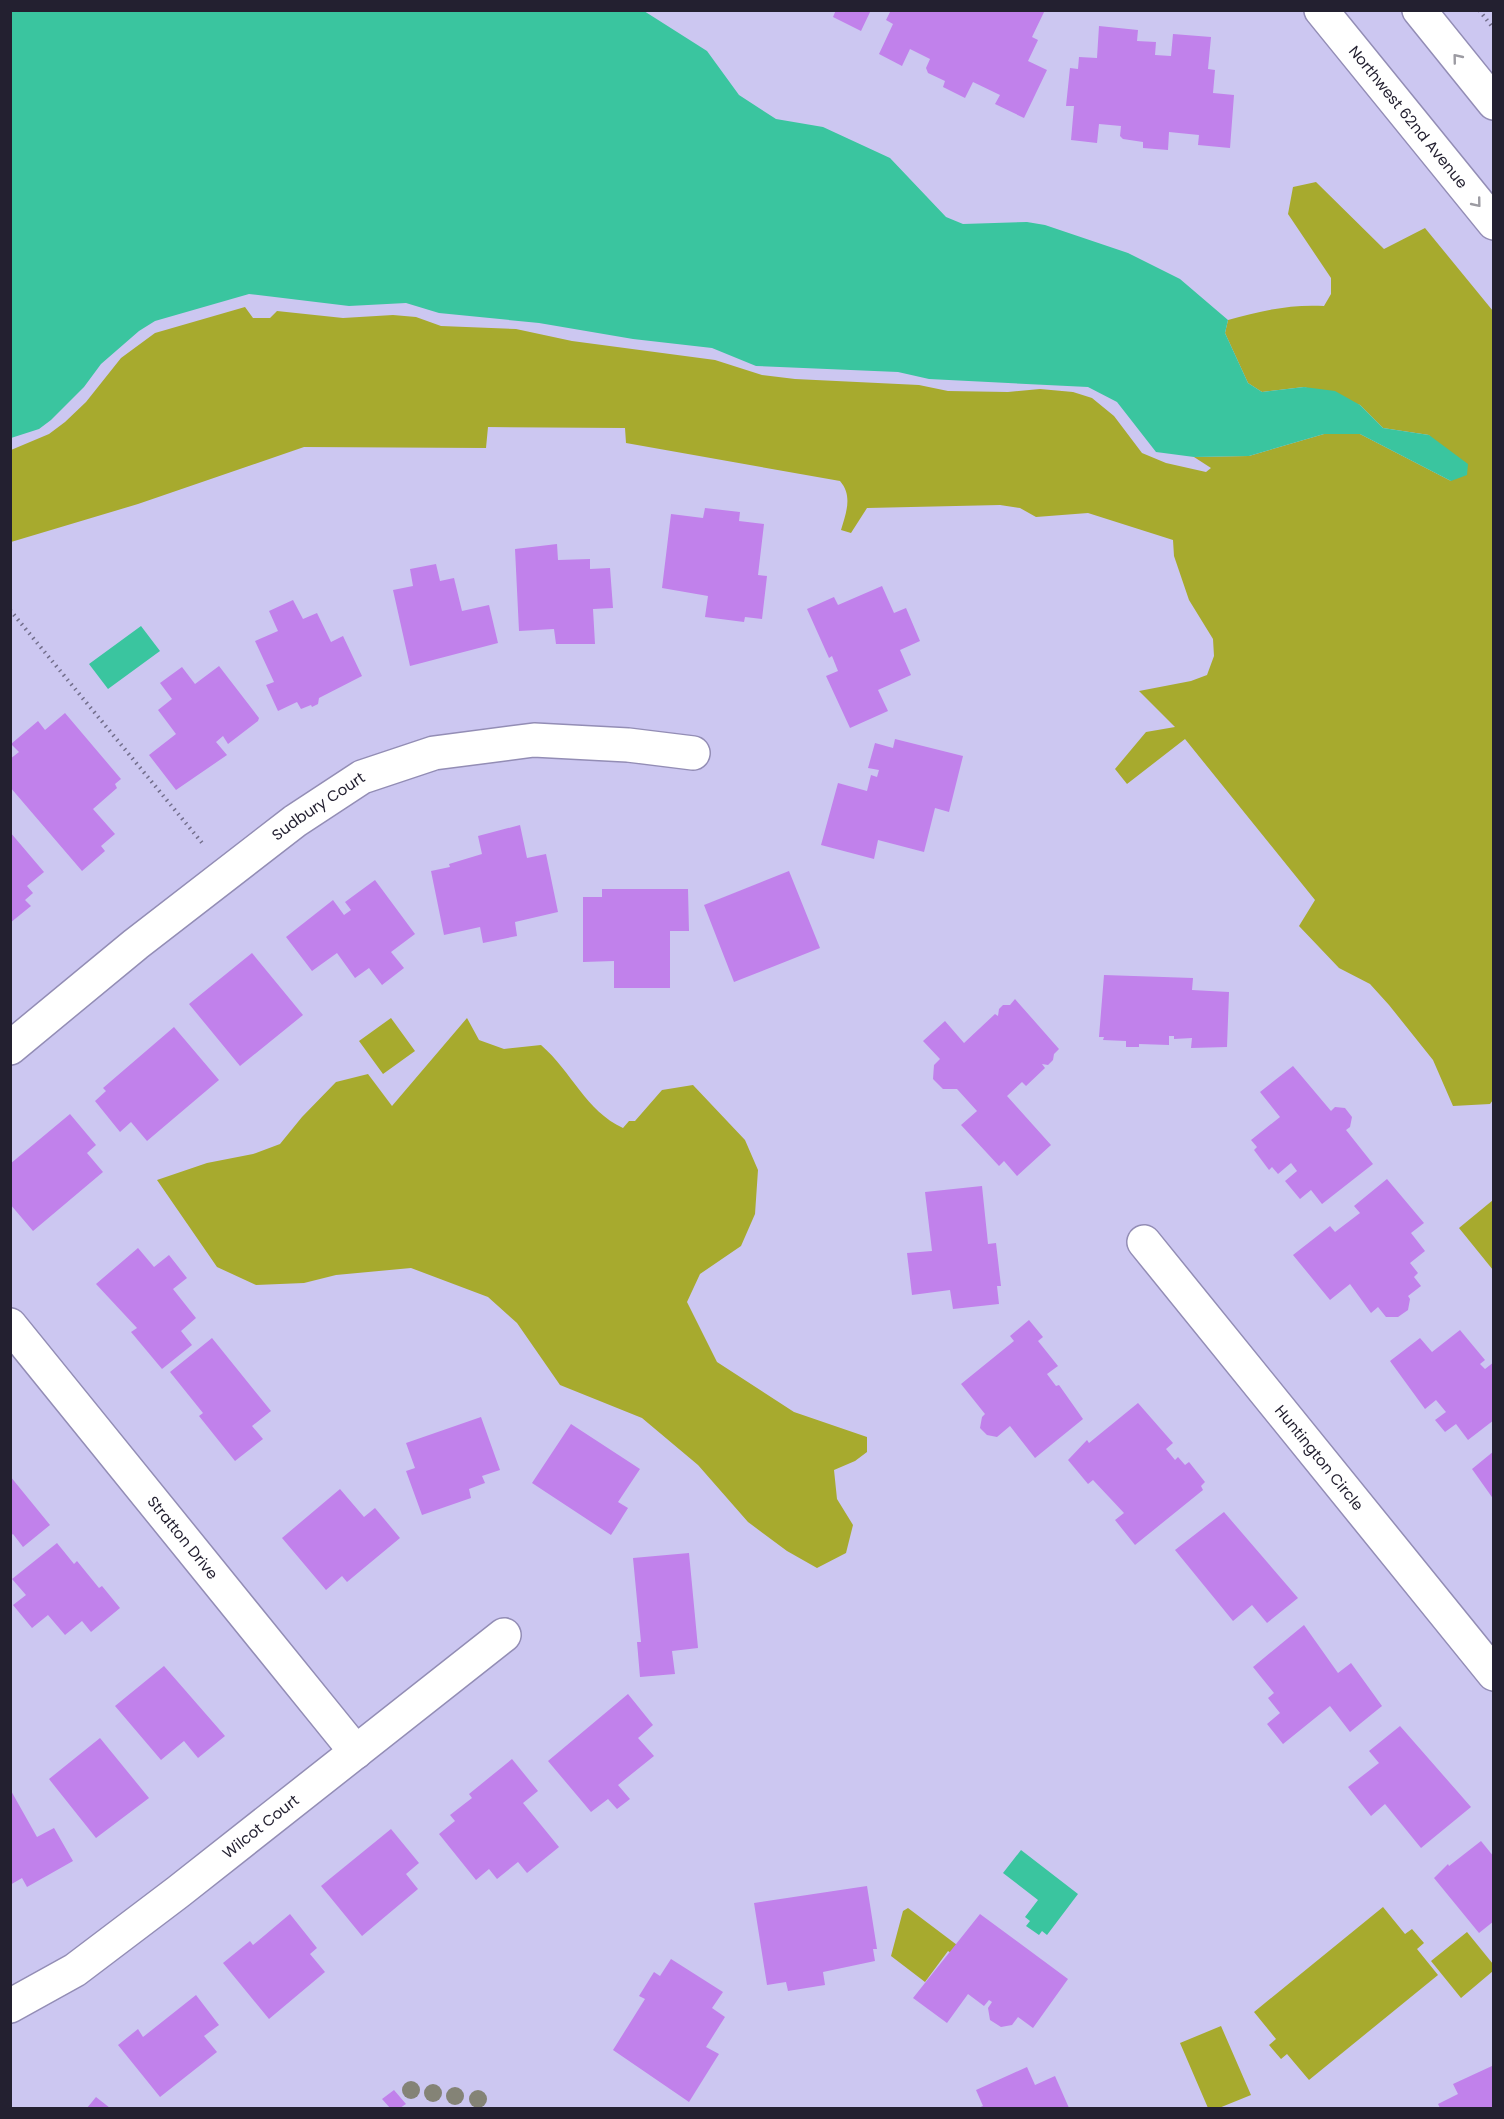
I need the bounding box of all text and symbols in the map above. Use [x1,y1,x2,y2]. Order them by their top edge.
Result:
street label: Northwest 62nd Avenue [1344,41,1473,193]
one-way arrow [1453,53,1464,64]
one-way arrow [1470,196,1481,207]
street label: Sudbury Court [267,767,369,845]
street label: Huntington Circle [1270,1400,1369,1515]
street label: Stratton Drive [143,1491,223,1584]
street label: Wilcot Court [218,1790,303,1863]

